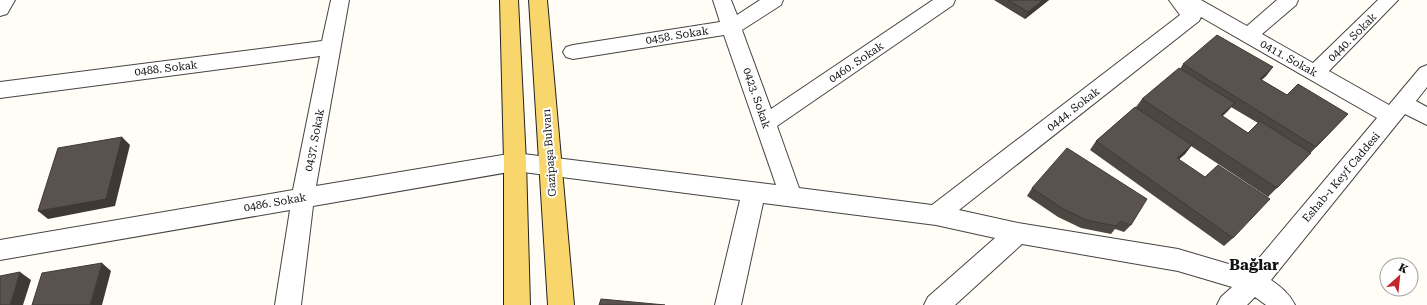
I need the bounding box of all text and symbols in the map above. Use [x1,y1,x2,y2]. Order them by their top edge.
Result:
street label: 0440. Sokak [1325,10,1379,64]
street label: 0458. Sokak [645,24,710,47]
street label: 0411. Sokak [1258,37,1320,80]
street label: 0460. Sokak [826,39,886,86]
street label: 0488. Sokak [134,58,198,79]
street label: 0423. Sokak [740,66,773,130]
street label: 0444. Sokak [1044,85,1102,134]
street label: 0437. Sokak [302,108,327,173]
street label: Gazipaşa Bulvarı [540,108,559,197]
street label: Eshab-ı Keyf Caddesi [1300,129,1383,225]
street label: 0486. Sokak [243,191,308,214]
district label: Bağlar [1229,256,1279,274]
north arrow [1379,257,1419,297]
text: K [1397,261,1410,276]

